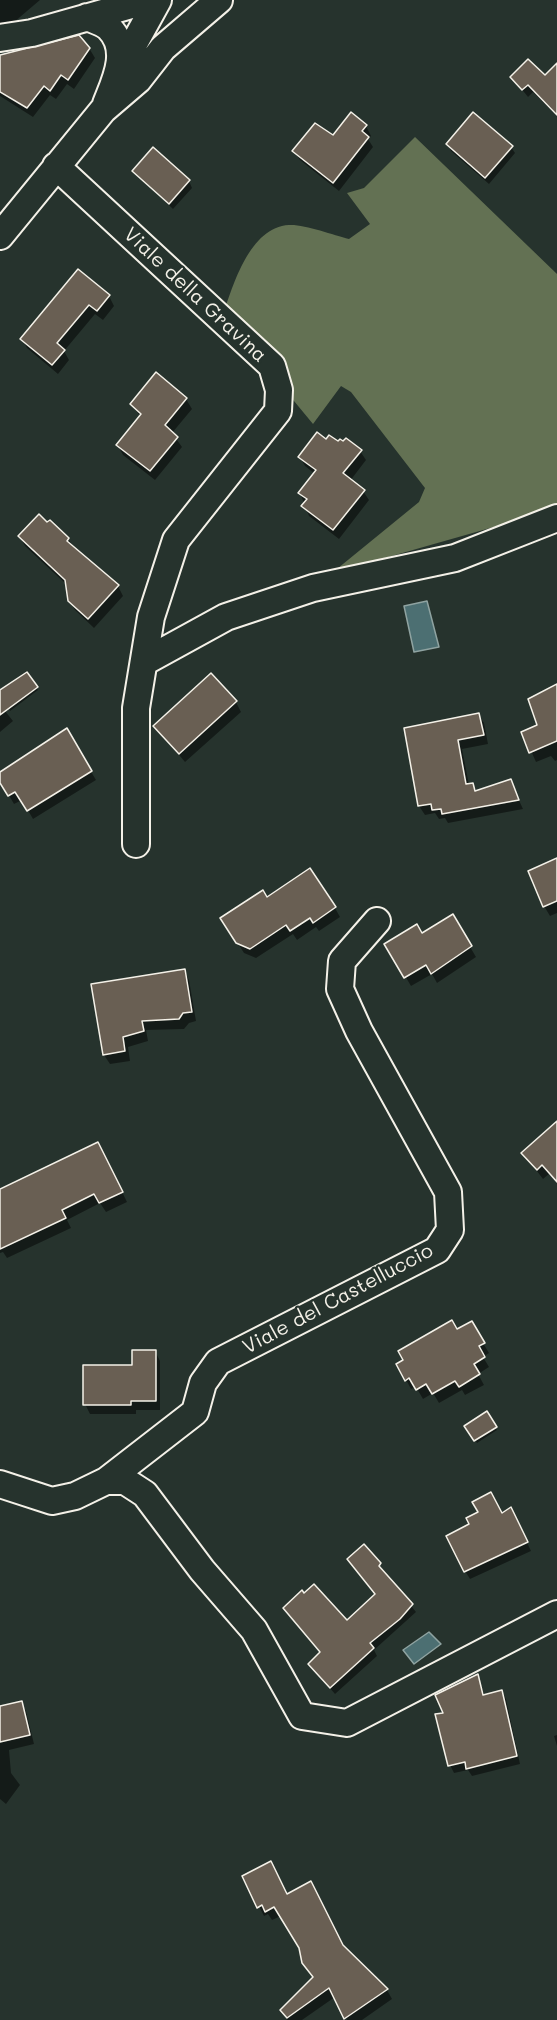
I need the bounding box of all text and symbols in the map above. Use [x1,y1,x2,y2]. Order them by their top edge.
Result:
street label: Viale della Gravina [119,223,271,367]
street label: Viale del Castelluccio [239,1239,437,1359]

